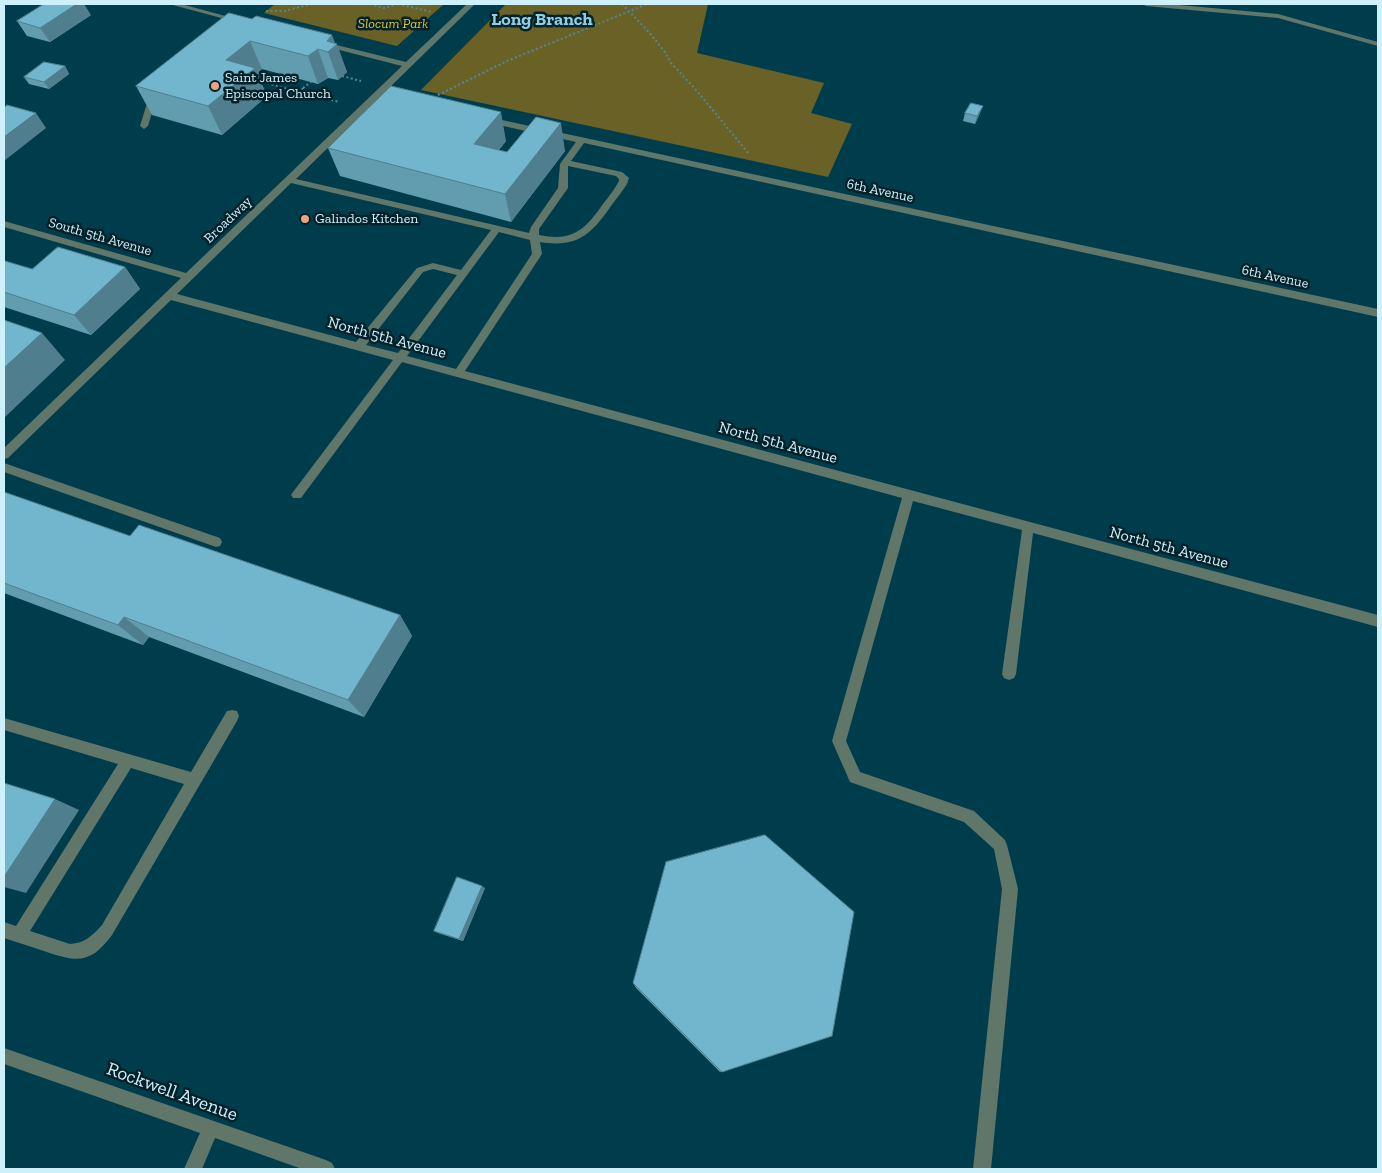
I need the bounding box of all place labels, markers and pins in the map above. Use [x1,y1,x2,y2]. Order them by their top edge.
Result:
place label: Saint James Episcopal Church [225,70,331,102]
marker: Saint James Episcopal Church [209,80,221,92]
place label: Galindos Kitchen [315,211,418,227]
marker: Galindos Kitchen [299,213,311,225]

